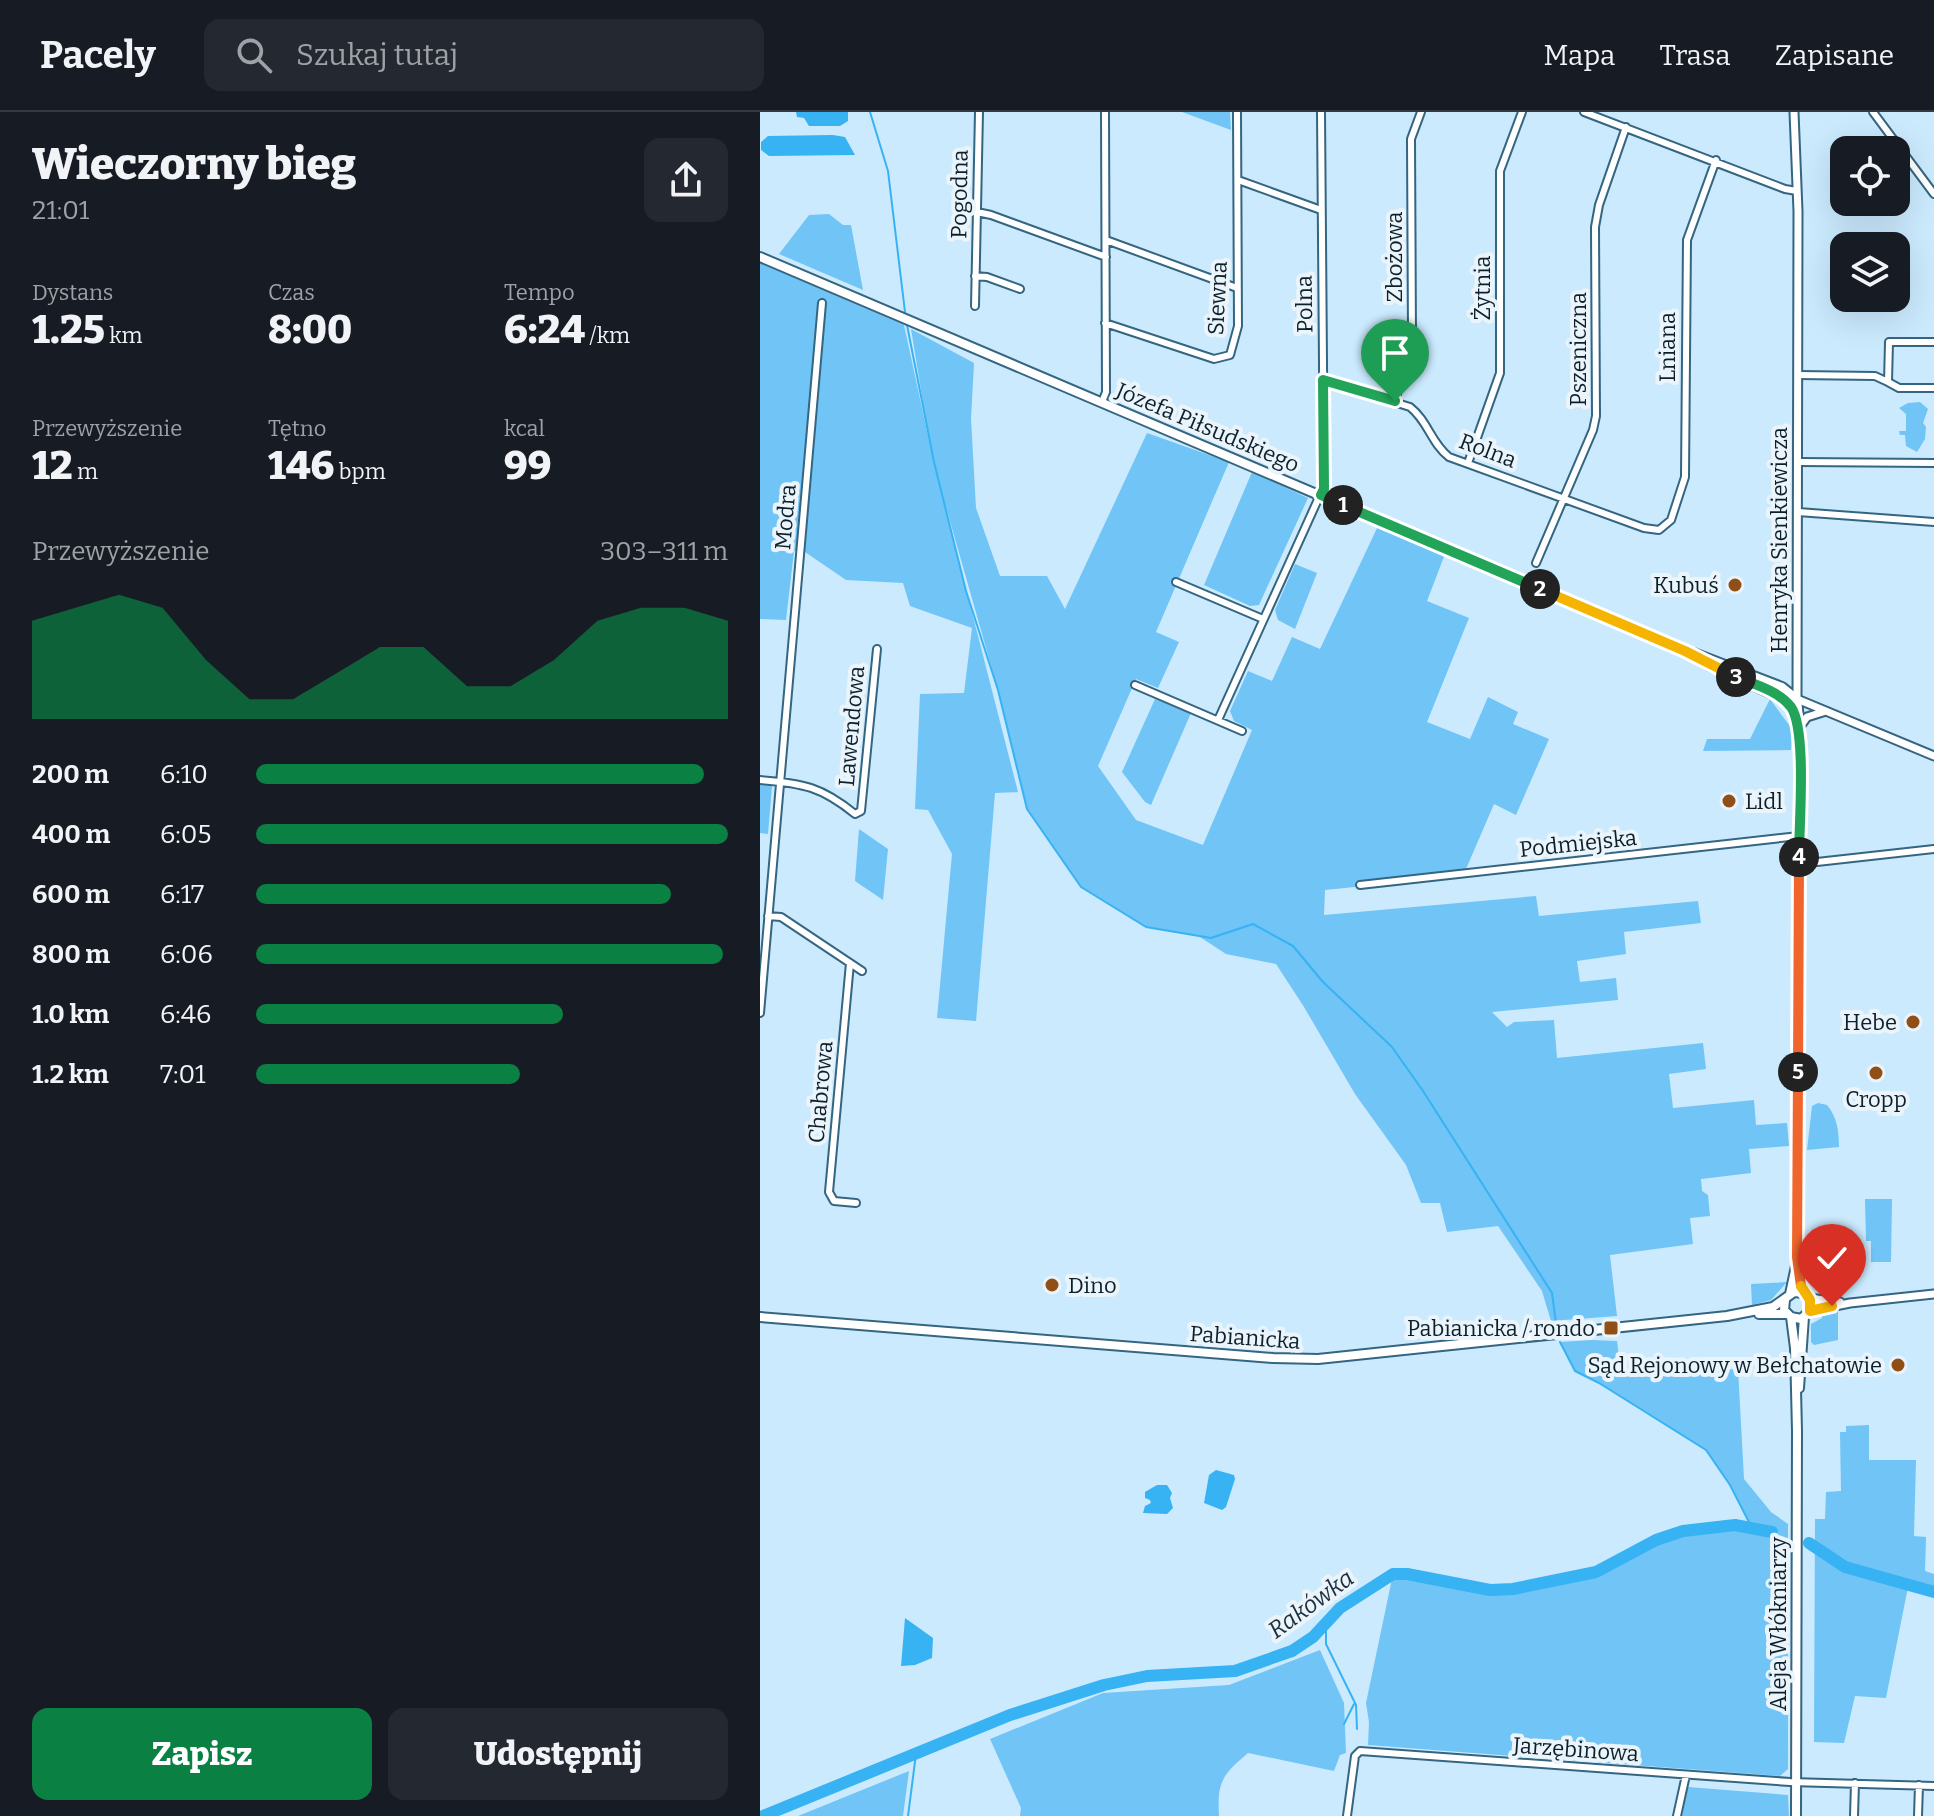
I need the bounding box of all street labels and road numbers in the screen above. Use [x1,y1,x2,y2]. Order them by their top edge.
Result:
street label: Pogodna [945,149,974,239]
street label: Zbożowa [1381,212,1408,302]
street label: Żytnia [1469,256,1496,320]
street label: Siewna [1202,260,1233,336]
street label: Polna [1290,275,1319,333]
street label: Pszeniczna [1565,292,1592,406]
street label: Lniana [1654,312,1681,382]
street label: Józefa Piłsudskiego [1111,376,1303,478]
street label: Rolna [1455,427,1520,474]
street label: Henryka Sienkiewicza [1766,427,1793,653]
street label: Modra [769,483,802,551]
street label: Lawendowa [833,665,870,787]
street label: Podmiejska [1518,824,1638,863]
street label: Chabrowa [803,1040,838,1144]
street label: Pabianicka [1189,1320,1301,1355]
street label: Aleja Włókniarzy [1765,1537,1792,1711]
street label: Jarzębinowa [1511,1732,1640,1767]

